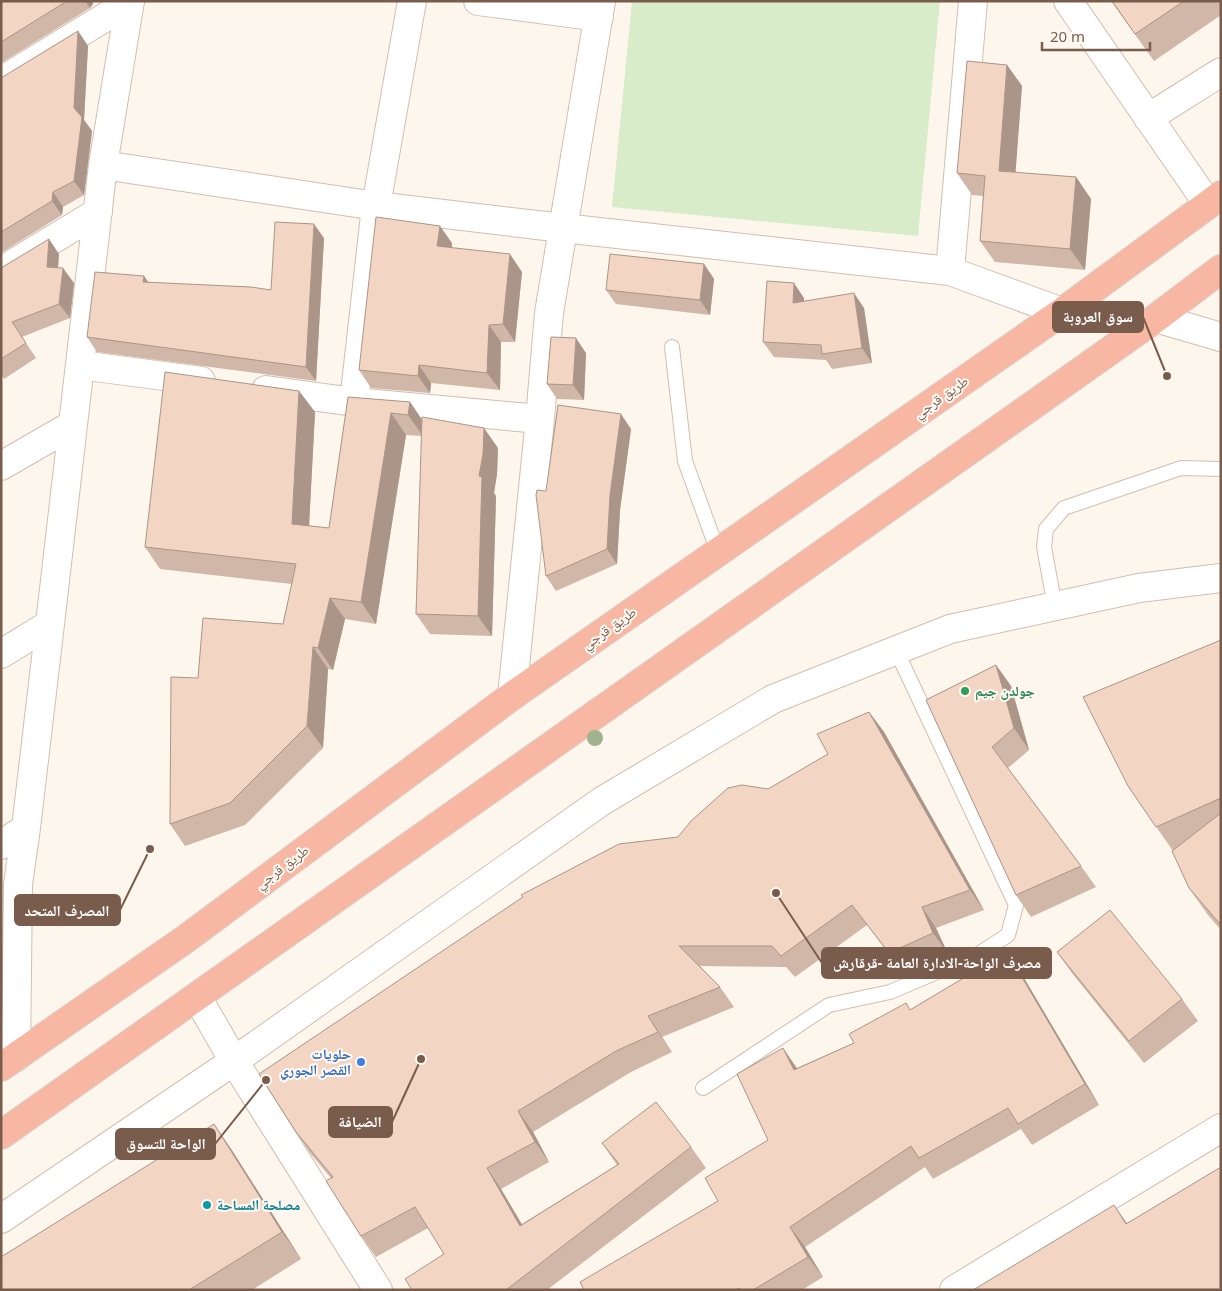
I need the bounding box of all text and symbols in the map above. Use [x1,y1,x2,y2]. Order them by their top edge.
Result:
scale bar [1042,20,1150,52]
text: 20 m [1050,26,1085,46]
callout: سوق العروبة [1053,302,1143,332]
text: سوق العروبة [1063,306,1133,326]
street label: طريق قرجي [910,371,973,424]
street label: طريق قرجي [578,602,641,655]
place label: جولدن جيم [975,681,1035,701]
marker: جولدن جيم [959,685,971,697]
street label: طريق قرجي [251,840,314,895]
callout: المصرف المتحد [15,895,120,925]
text: المصرف المتحد [24,900,110,920]
callout: مصرف الواحة-الادارة العامة -قرقارش [822,948,1051,978]
text: مصرف الواحة-الادارة العامة -قرقارش [833,952,1041,972]
place label: حلويات القصر الجوري [280,1044,351,1081]
marker: حلويات القصر الجوري [355,1056,367,1068]
callout: الضيافة [329,1107,392,1137]
text: الضيافة [338,1111,382,1131]
callout: الواحة للتسوق [116,1129,215,1159]
text: الواحة للتسوق [126,1133,206,1153]
place label: مصلحة المساحة [217,1195,300,1214]
marker: مصلحة المساحة [201,1199,213,1211]

